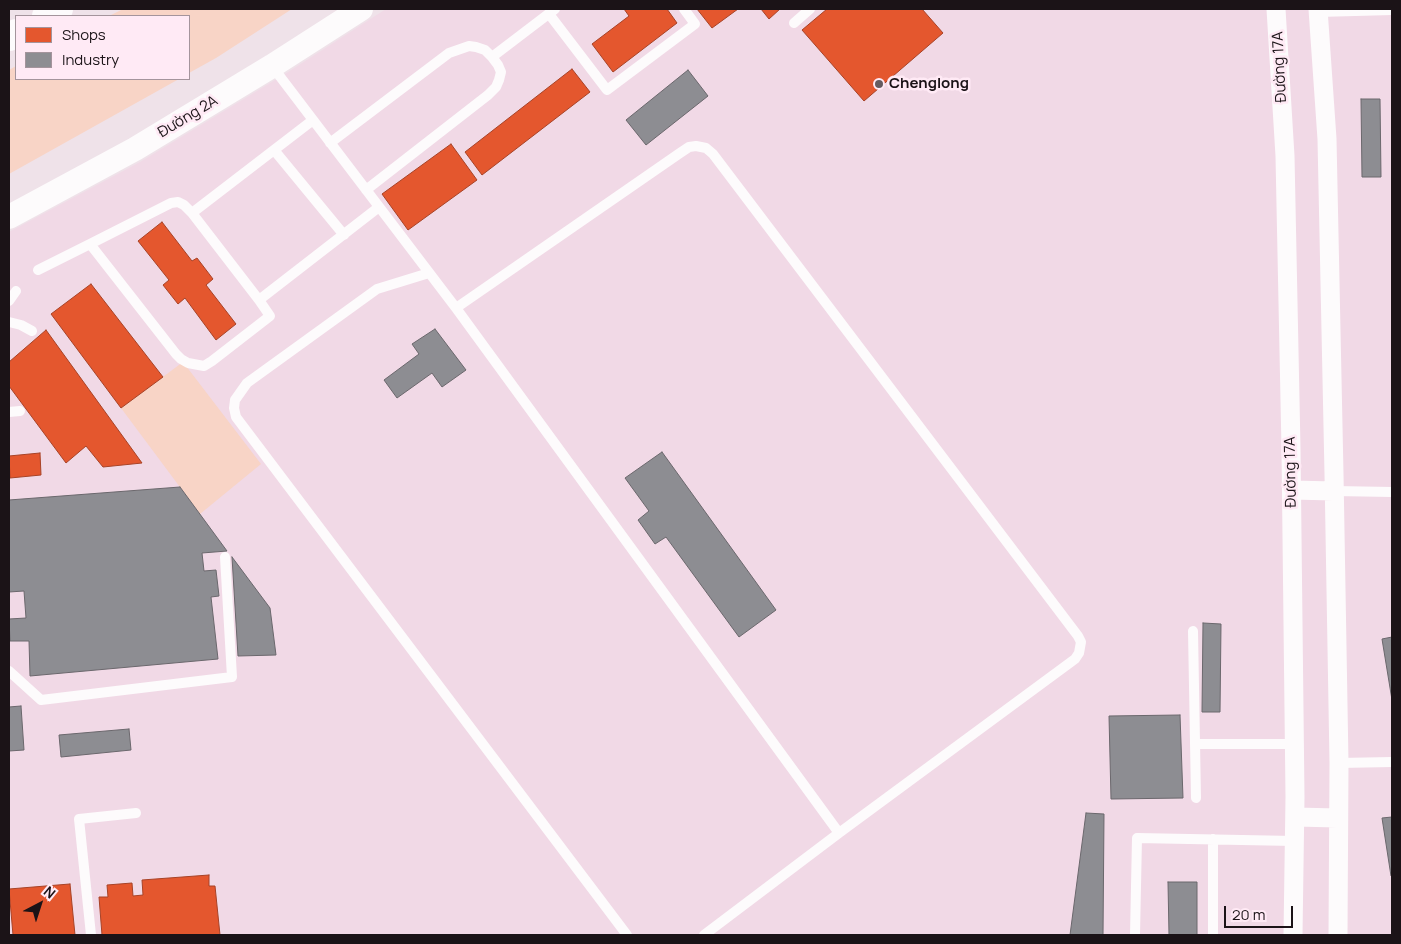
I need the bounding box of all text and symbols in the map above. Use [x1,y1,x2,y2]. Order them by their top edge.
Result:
legend [15,15,190,80]
text: Shops [62,24,106,45]
street label: Đường 17A [1269,31,1291,103]
text: Industry [62,49,119,70]
place label: Chenglong [889,75,969,93]
marker: Chenglong [873,78,885,90]
street label: Đường 2A [155,92,221,142]
street label: Đường 17A [1281,436,1301,508]
north arrow [15,879,65,929]
text: N [40,882,60,903]
scale bar [1226,896,1295,928]
text: 20 m [1232,904,1265,925]

